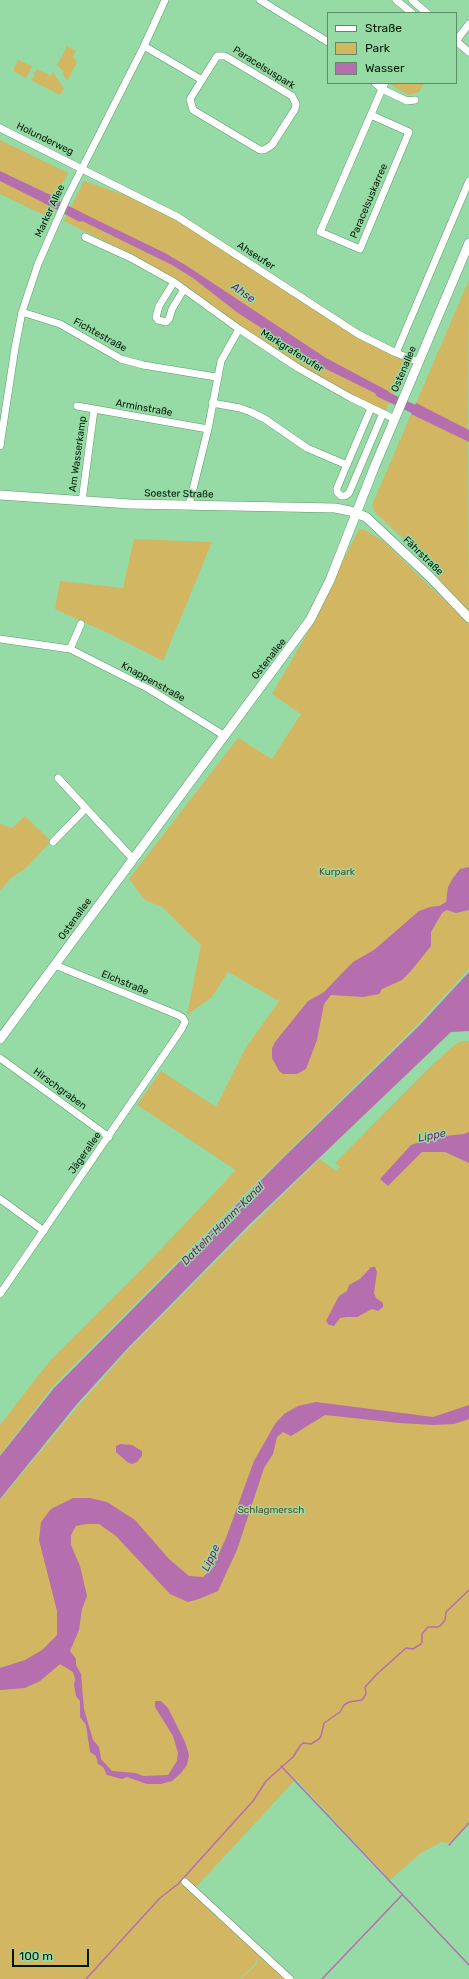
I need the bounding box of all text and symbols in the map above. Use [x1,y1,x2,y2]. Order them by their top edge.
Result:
legend [327,12,457,84]
text: Straße [365,21,402,35]
text: Park [365,41,390,55]
street label: Paracelsuspark [231,44,297,92]
text: Wasser [365,61,405,75]
street label: Holunderweg [14,120,76,158]
street label: Paracelsuskarree [348,162,390,240]
street label: Marker Allee [33,183,67,239]
street label: Ahseufer [235,239,277,273]
water label: Ahse [229,280,257,306]
street label: Fichtestraße [71,315,129,355]
street label: Markgrafenufer [258,327,326,375]
street label: Ostenallee [389,344,419,394]
street label: Arminstraße [115,397,173,419]
street label: Am Wasserkamp [67,415,89,493]
street label: Soester Straße [144,487,214,501]
street label: Fährstraße [401,534,445,578]
street label: Ostenallee [249,636,289,682]
street label: Knappenstraße [119,660,187,704]
park label: Kurpark [319,866,355,878]
street label: Ostenallee [56,896,94,942]
street label: Elchstraße [100,968,150,998]
street label: Hirschgraben [31,1066,89,1112]
water label: Lippe [417,1127,447,1145]
street label: Jägerallee [66,1130,104,1176]
water label: Datteln-Hamm-Kanal [179,1180,267,1268]
park label: Schlagmersch [238,1504,304,1516]
water label: Lippe [199,1543,223,1573]
scale bar [14,1941,91,1967]
text: 100 m [19,1949,53,1963]

